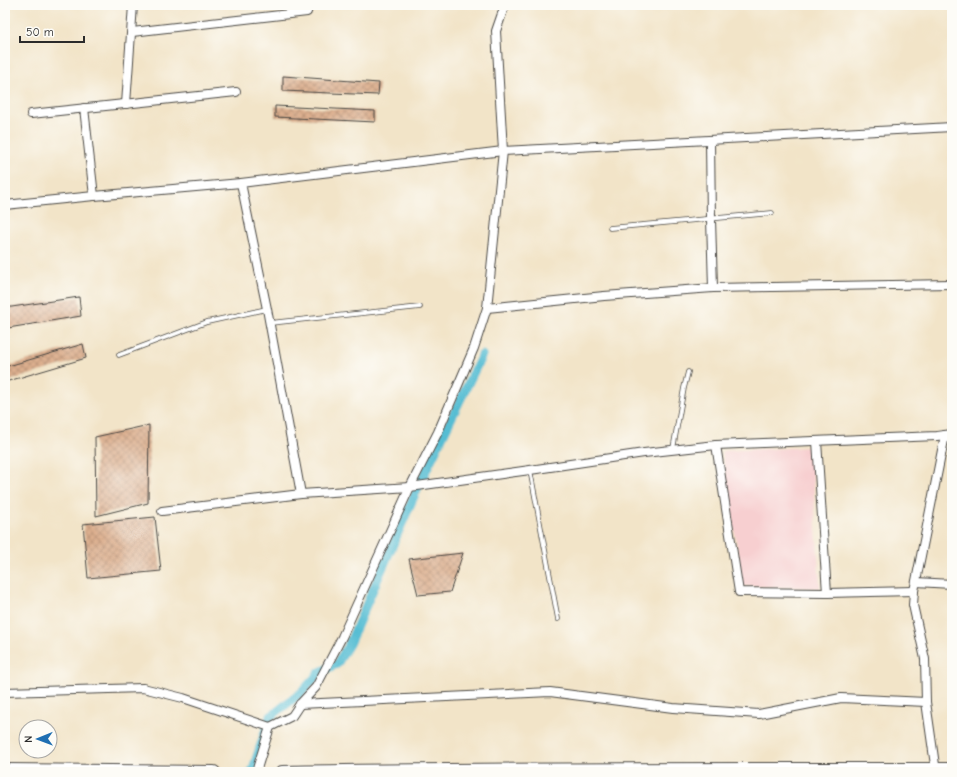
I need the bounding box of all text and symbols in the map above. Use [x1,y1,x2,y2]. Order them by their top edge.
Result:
scale bar [20,18,84,44]
text: 50 m [26,25,54,39]
north arrow [18,719,58,759]
text: N [22,735,35,743]

